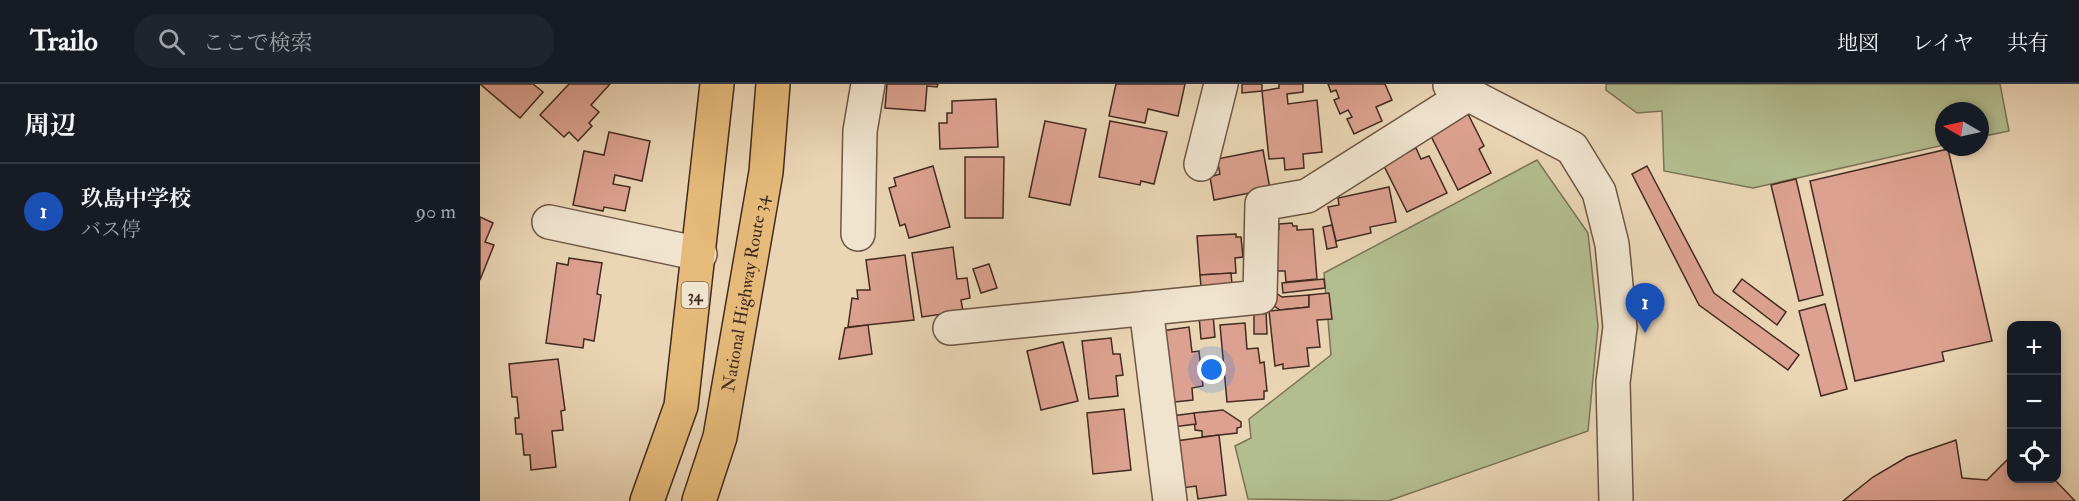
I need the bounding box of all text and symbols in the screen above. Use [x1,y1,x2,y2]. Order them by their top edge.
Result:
search box [134,14,554,68]
text: Trailo [30,24,98,59]
icon: search [155,25,188,58]
text: ここで検索 [203,29,313,57]
text: 地図 [1837,30,1879,57]
text: レイヤ [1912,30,1974,57]
text: 共有 [2007,30,2049,57]
north arrow [1935,102,1989,156]
text: 周辺 [24,110,76,142]
text: 玖島中学校 [81,185,191,213]
street label: National Highway Route 34 [717,192,774,394]
text: 1 [40,199,47,224]
text: 90 m [416,199,456,224]
text: バス停 [81,217,141,242]
road number: 34 [682,282,708,308]
pin: 1 [1626,284,1664,333]
map controls [2007,321,2061,483]
button: + [2007,321,2061,375]
your location [1197,355,1226,384]
button: − [2007,375,2061,429]
button: locate [2007,429,2061,483]

